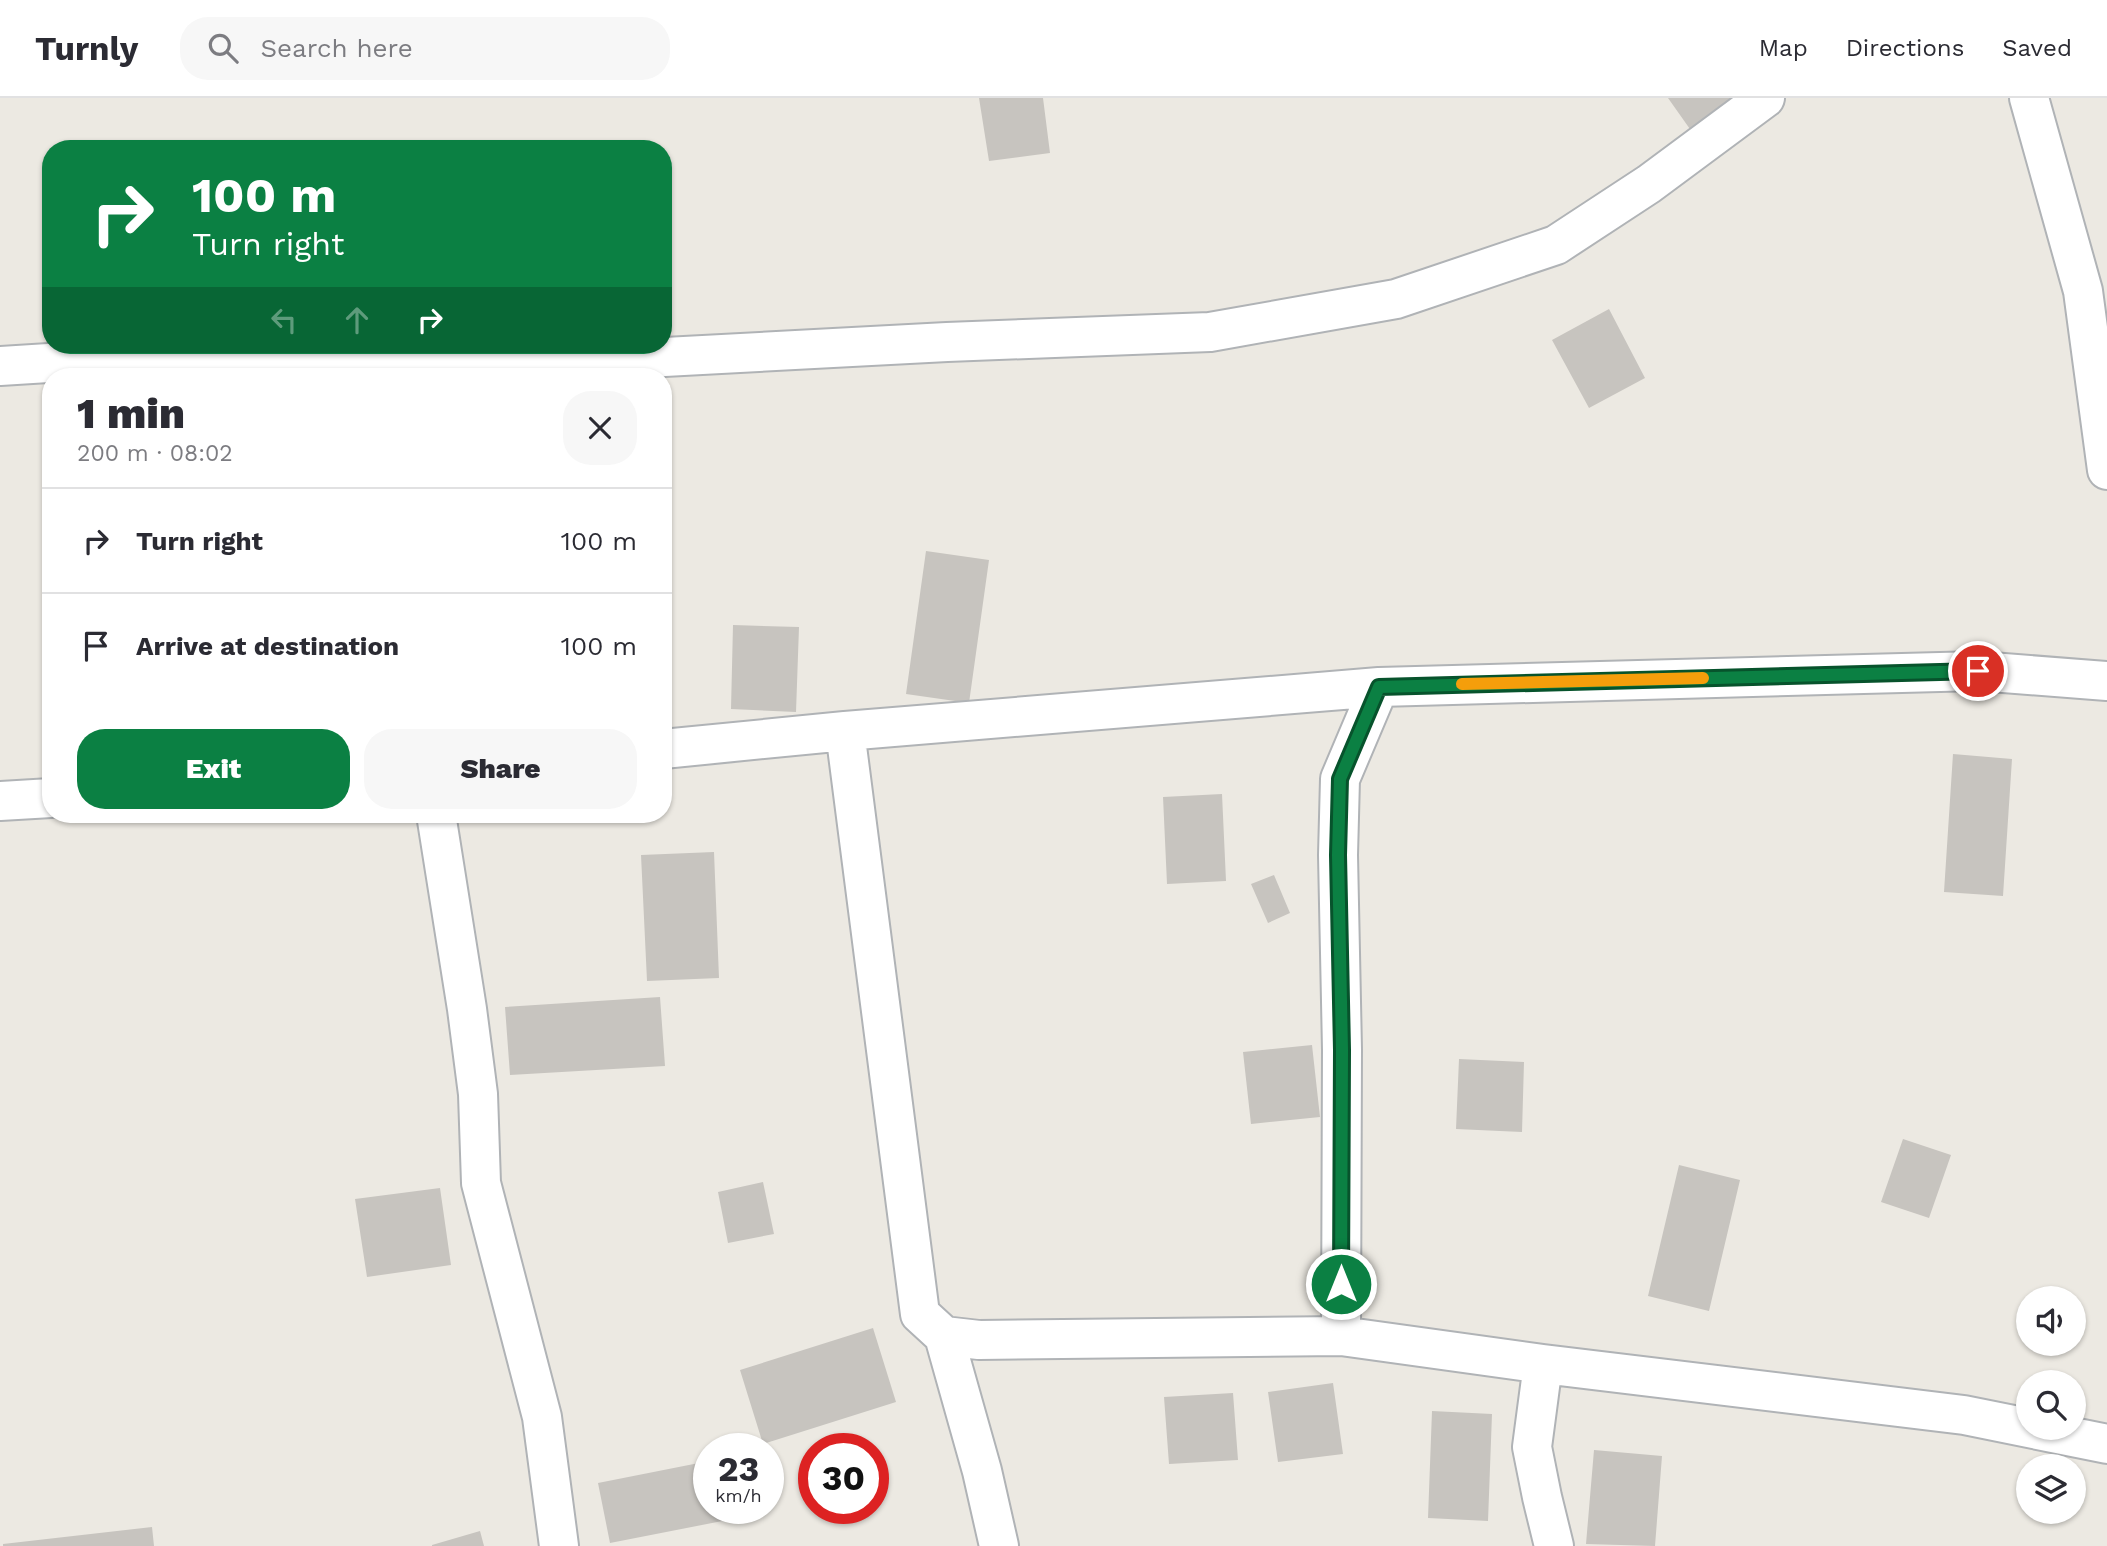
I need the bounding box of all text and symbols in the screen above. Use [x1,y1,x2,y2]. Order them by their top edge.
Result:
search box [180,17,670,80]
text: Turnly [35,29,138,68]
icon: search [204,29,242,67]
text: Search here [260,33,413,63]
text: Map [1759,34,1808,62]
text: Directions [1846,34,1964,62]
text: Saved [2002,34,2072,62]
text: 100 m [192,166,336,224]
icon: right [77,168,168,259]
text: Turn right [192,225,344,263]
icon: left [265,301,303,339]
icon: ahead [338,301,376,339]
icon: right [411,301,449,339]
text: 1 min [77,389,185,438]
button: close [563,391,637,465]
text: 200 m · 08:02 [77,440,233,467]
icon: right [77,522,115,560]
text: Turn right [136,526,263,556]
text: 100 m [561,526,637,556]
icon: arrive [77,627,115,665]
text: Arrive at destination [136,631,399,661]
text: 100 m [561,631,637,661]
pin [1948,641,2008,701]
icon: arrive [1959,652,1997,690]
button: Exit [77,729,350,809]
button: Share [364,729,637,809]
position arrow [1304,1247,1378,1321]
map controls [2016,1286,2086,1524]
button: sound [2016,1286,2086,1356]
button: search [2016,1370,2086,1440]
speed limit sign: 30 [798,1433,889,1524]
text: 23 [718,1448,759,1490]
button: layers [2016,1454,2086,1524]
text: km/h [715,1485,762,1506]

